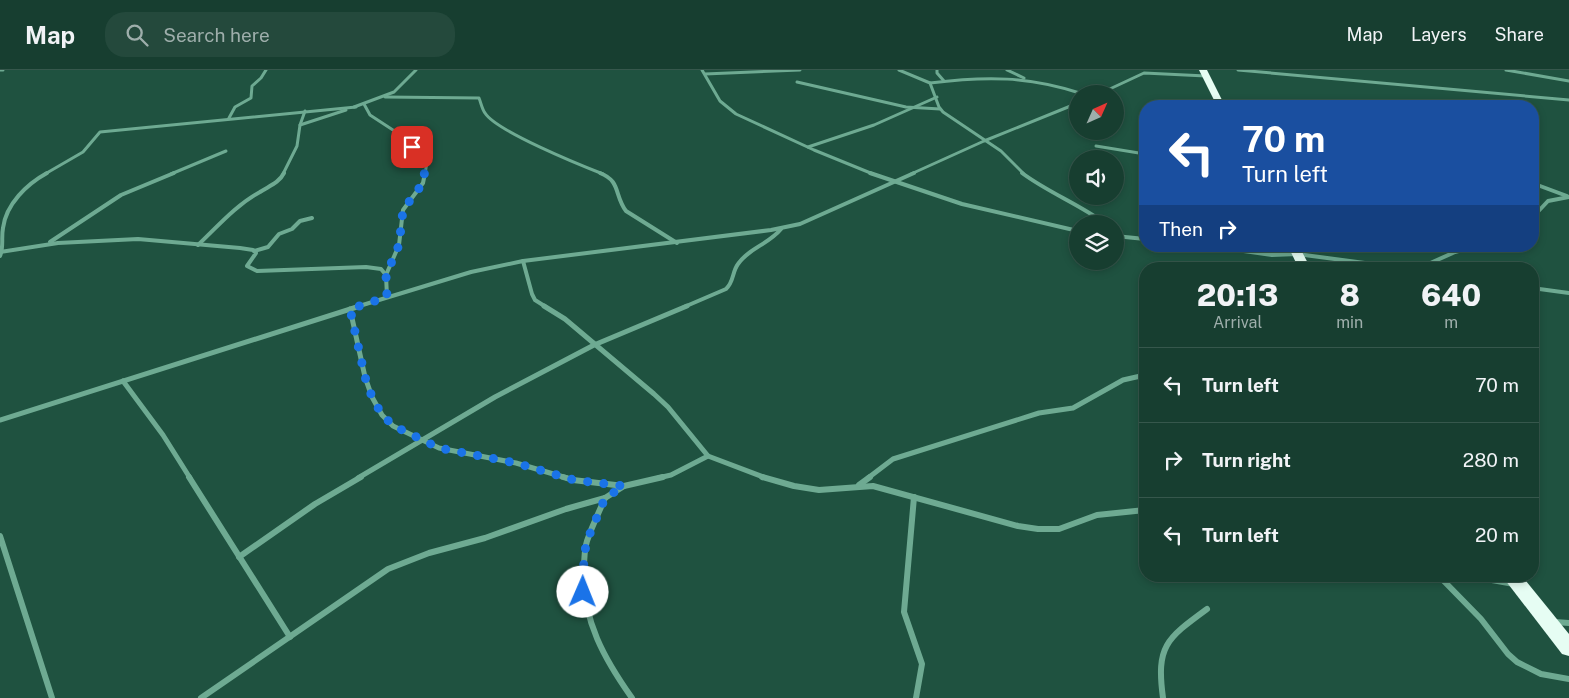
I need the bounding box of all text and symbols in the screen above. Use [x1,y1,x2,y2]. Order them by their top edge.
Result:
search box [105,12,455,57]
text: Map [25,21,75,49]
icon: search [123,21,151,49]
text: Search here [163,24,270,46]
text: Map [1347,24,1383,45]
text: Layers [1411,24,1467,45]
text: Share [1495,24,1544,45]
north arrow [1069,85,1124,140]
map controls [1069,85,1124,270]
text: 70 m [1242,119,1325,160]
icon: left [1159,120,1224,185]
pin [391,126,433,168]
icon: arrive [398,133,426,161]
button: sound [1069,150,1124,205]
text: Turn left [1242,161,1328,187]
button: layers [1069,215,1124,270]
icon: right [1213,215,1241,243]
text: Then [1159,218,1203,240]
text: 20:13 [1197,277,1278,313]
text: 8 [1340,277,1360,313]
text: 640 [1421,277,1481,313]
text: Arrival [1213,313,1262,332]
text: min [1336,313,1363,332]
text: m [1444,313,1458,332]
icon: left [1159,371,1187,399]
text: Turn left [1202,374,1279,396]
text: 70 m [1475,374,1519,396]
icon: right [1159,446,1187,474]
text: Turn right [1202,449,1291,471]
text: 280 m [1463,449,1519,471]
icon: left [1159,521,1187,549]
text: Turn left [1202,524,1279,546]
text: 20 m [1475,524,1519,546]
position arrow [556,565,608,617]

